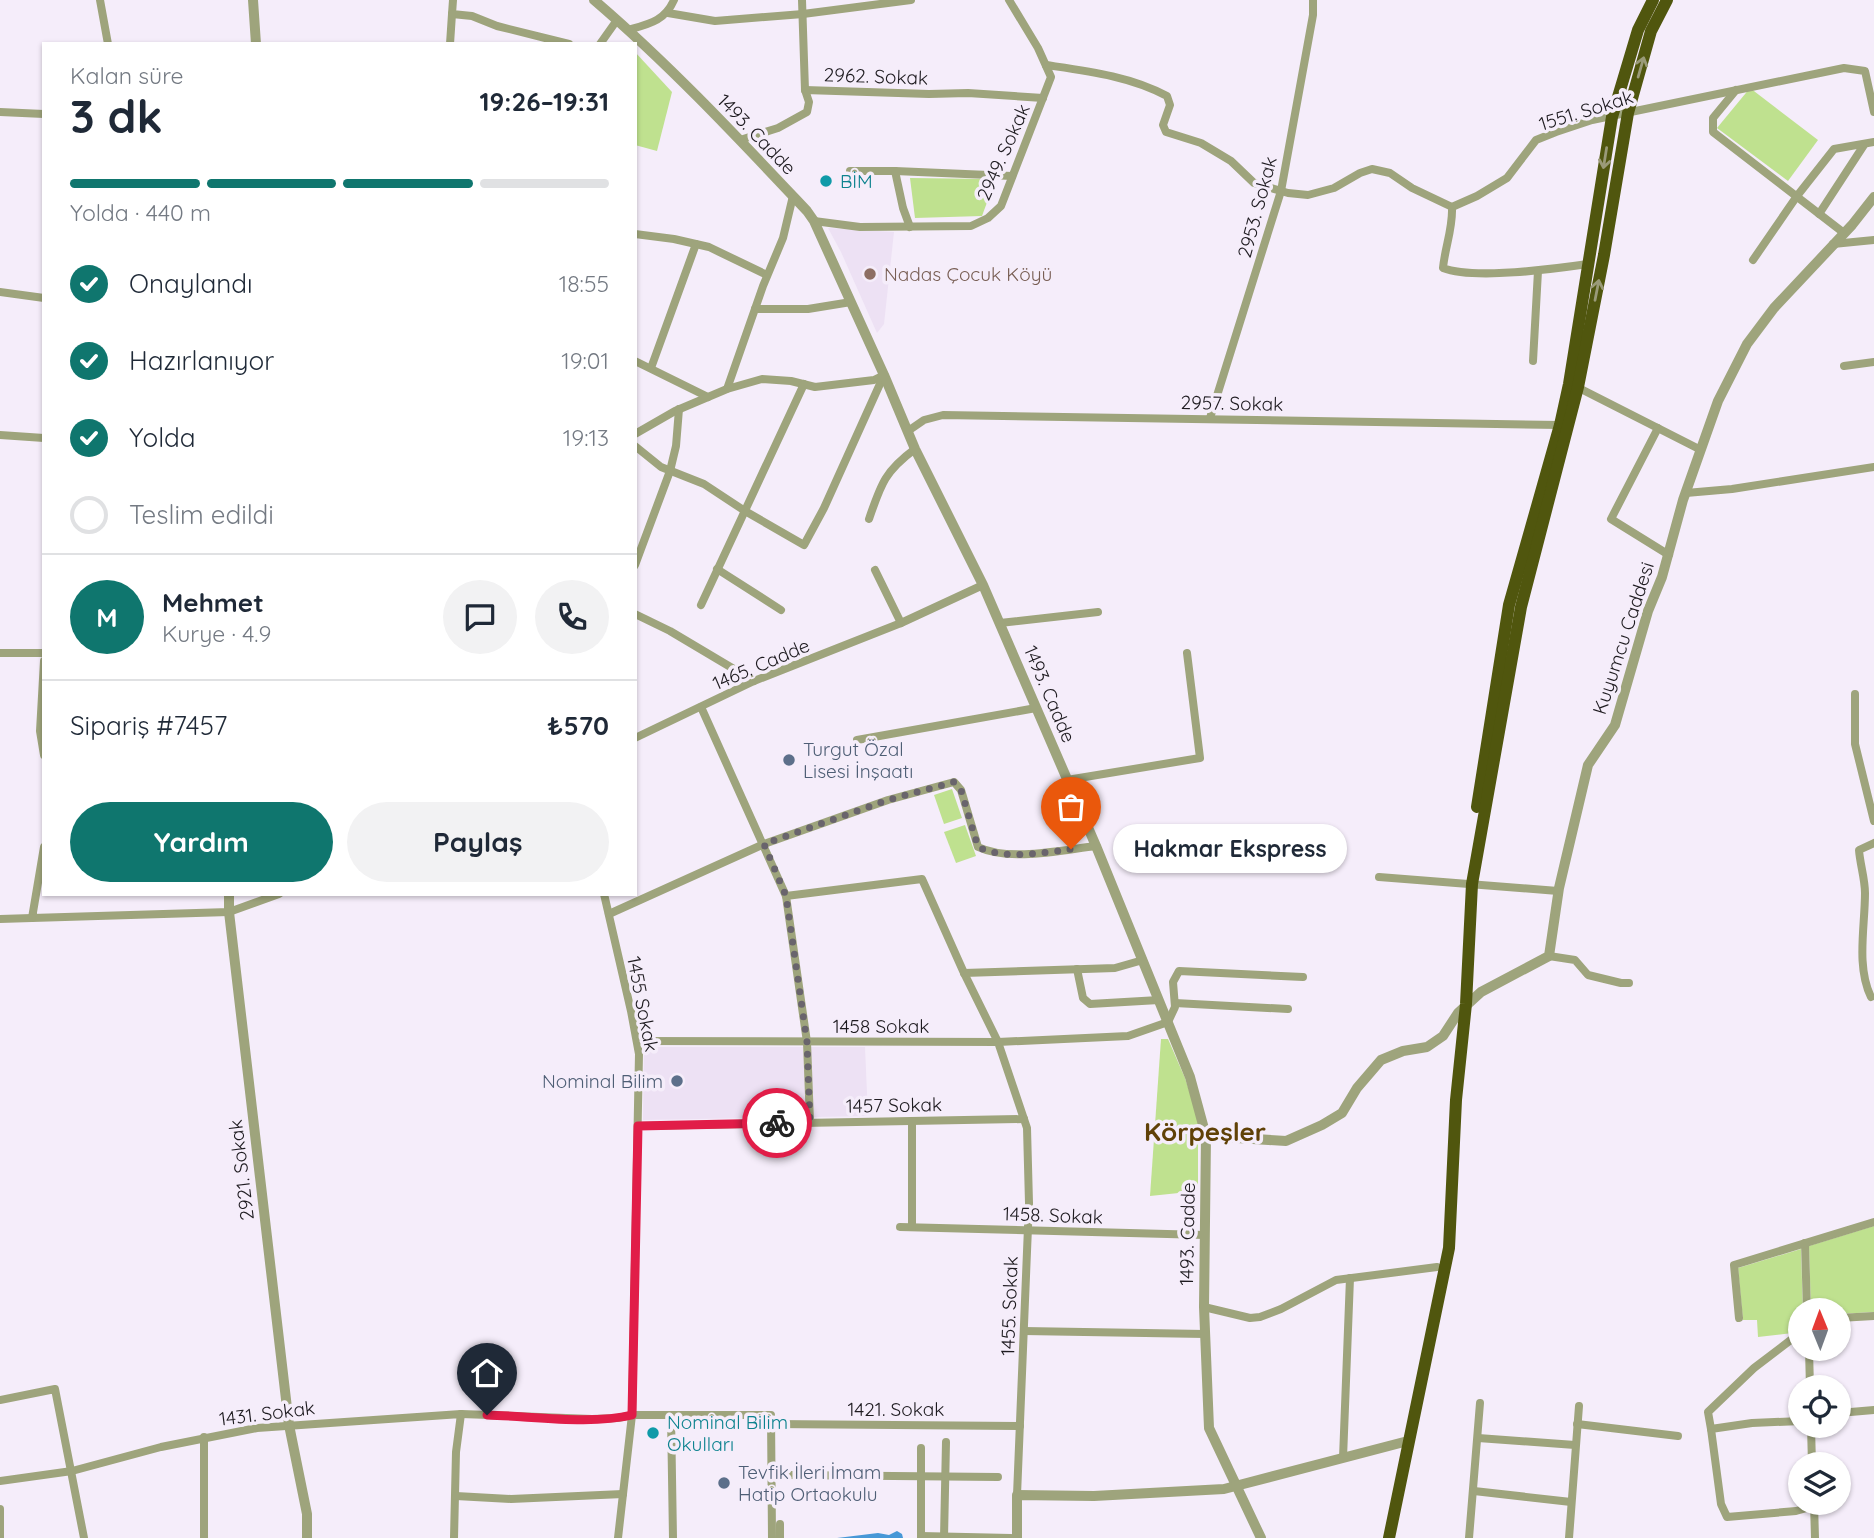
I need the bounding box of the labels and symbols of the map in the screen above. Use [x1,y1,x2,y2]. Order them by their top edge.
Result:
one-way arrow [1636,56,1649,78]
street label: 2962. Sokak [823,62,929,90]
street label: 1551. Sokak [1536,84,1636,136]
street label: 1493. Cadde [713,89,801,179]
street label: 2949. Sokak [971,100,1035,204]
one-way arrow [1598,146,1611,169]
street label: 2953. Sokak [1232,154,1282,260]
place label: BİM [840,169,873,193]
marker: BİM [818,173,834,189]
place label: Nadas Çocuk Köyü [884,262,1052,286]
marker: Nadas Çocuk Köyü [862,266,878,282]
one-way arrow [1591,279,1604,302]
street label: 2957. Sokak [1181,390,1283,416]
street label: Kuyumcu Caddesi [1587,559,1659,717]
street label: 1465. Cadde [709,633,813,695]
street label: 1493. Cadde [1019,642,1081,746]
place label: Turgut Özal Lisesi İnşaatı [803,737,913,783]
marker: Turgut Özal Lisesi İnşaatı [781,752,797,768]
pin [1041,777,1101,849]
callout: Hakmar Ekspress [1113,824,1348,874]
street label: 1455 Sokak [622,954,664,1054]
street label: 1458 Sokak [833,1014,929,1038]
place label: Nominal Bilim [542,1069,663,1093]
marker: Nominal Bilim [669,1073,685,1089]
courier [742,1088,812,1158]
street label: 1457 Sokak [846,1092,942,1118]
district label: Körpeşler [1144,1115,1266,1148]
street label: 2921. Sokak [223,1118,259,1222]
street label: 1493. Cadde [1174,1182,1200,1286]
street label: 1458. Sokak [1003,1201,1103,1229]
street label: 1455. Sokak [995,1256,1023,1356]
north arrow [1788,1298,1852,1362]
pin [457,1343,517,1415]
street label: 1431. Sokak [218,1395,316,1431]
street label: 1421. Sokak [848,1397,944,1421]
place label: Nominal Bilim Okulları [667,1410,788,1456]
marker: Nominal Bilim Okulları [645,1425,661,1441]
place label: Tevfik İleri İmam Hatip Ortaokulu [738,1460,881,1506]
marker: Tevfik İleri İmam Hatip Ortaokulu [716,1475,732,1491]

